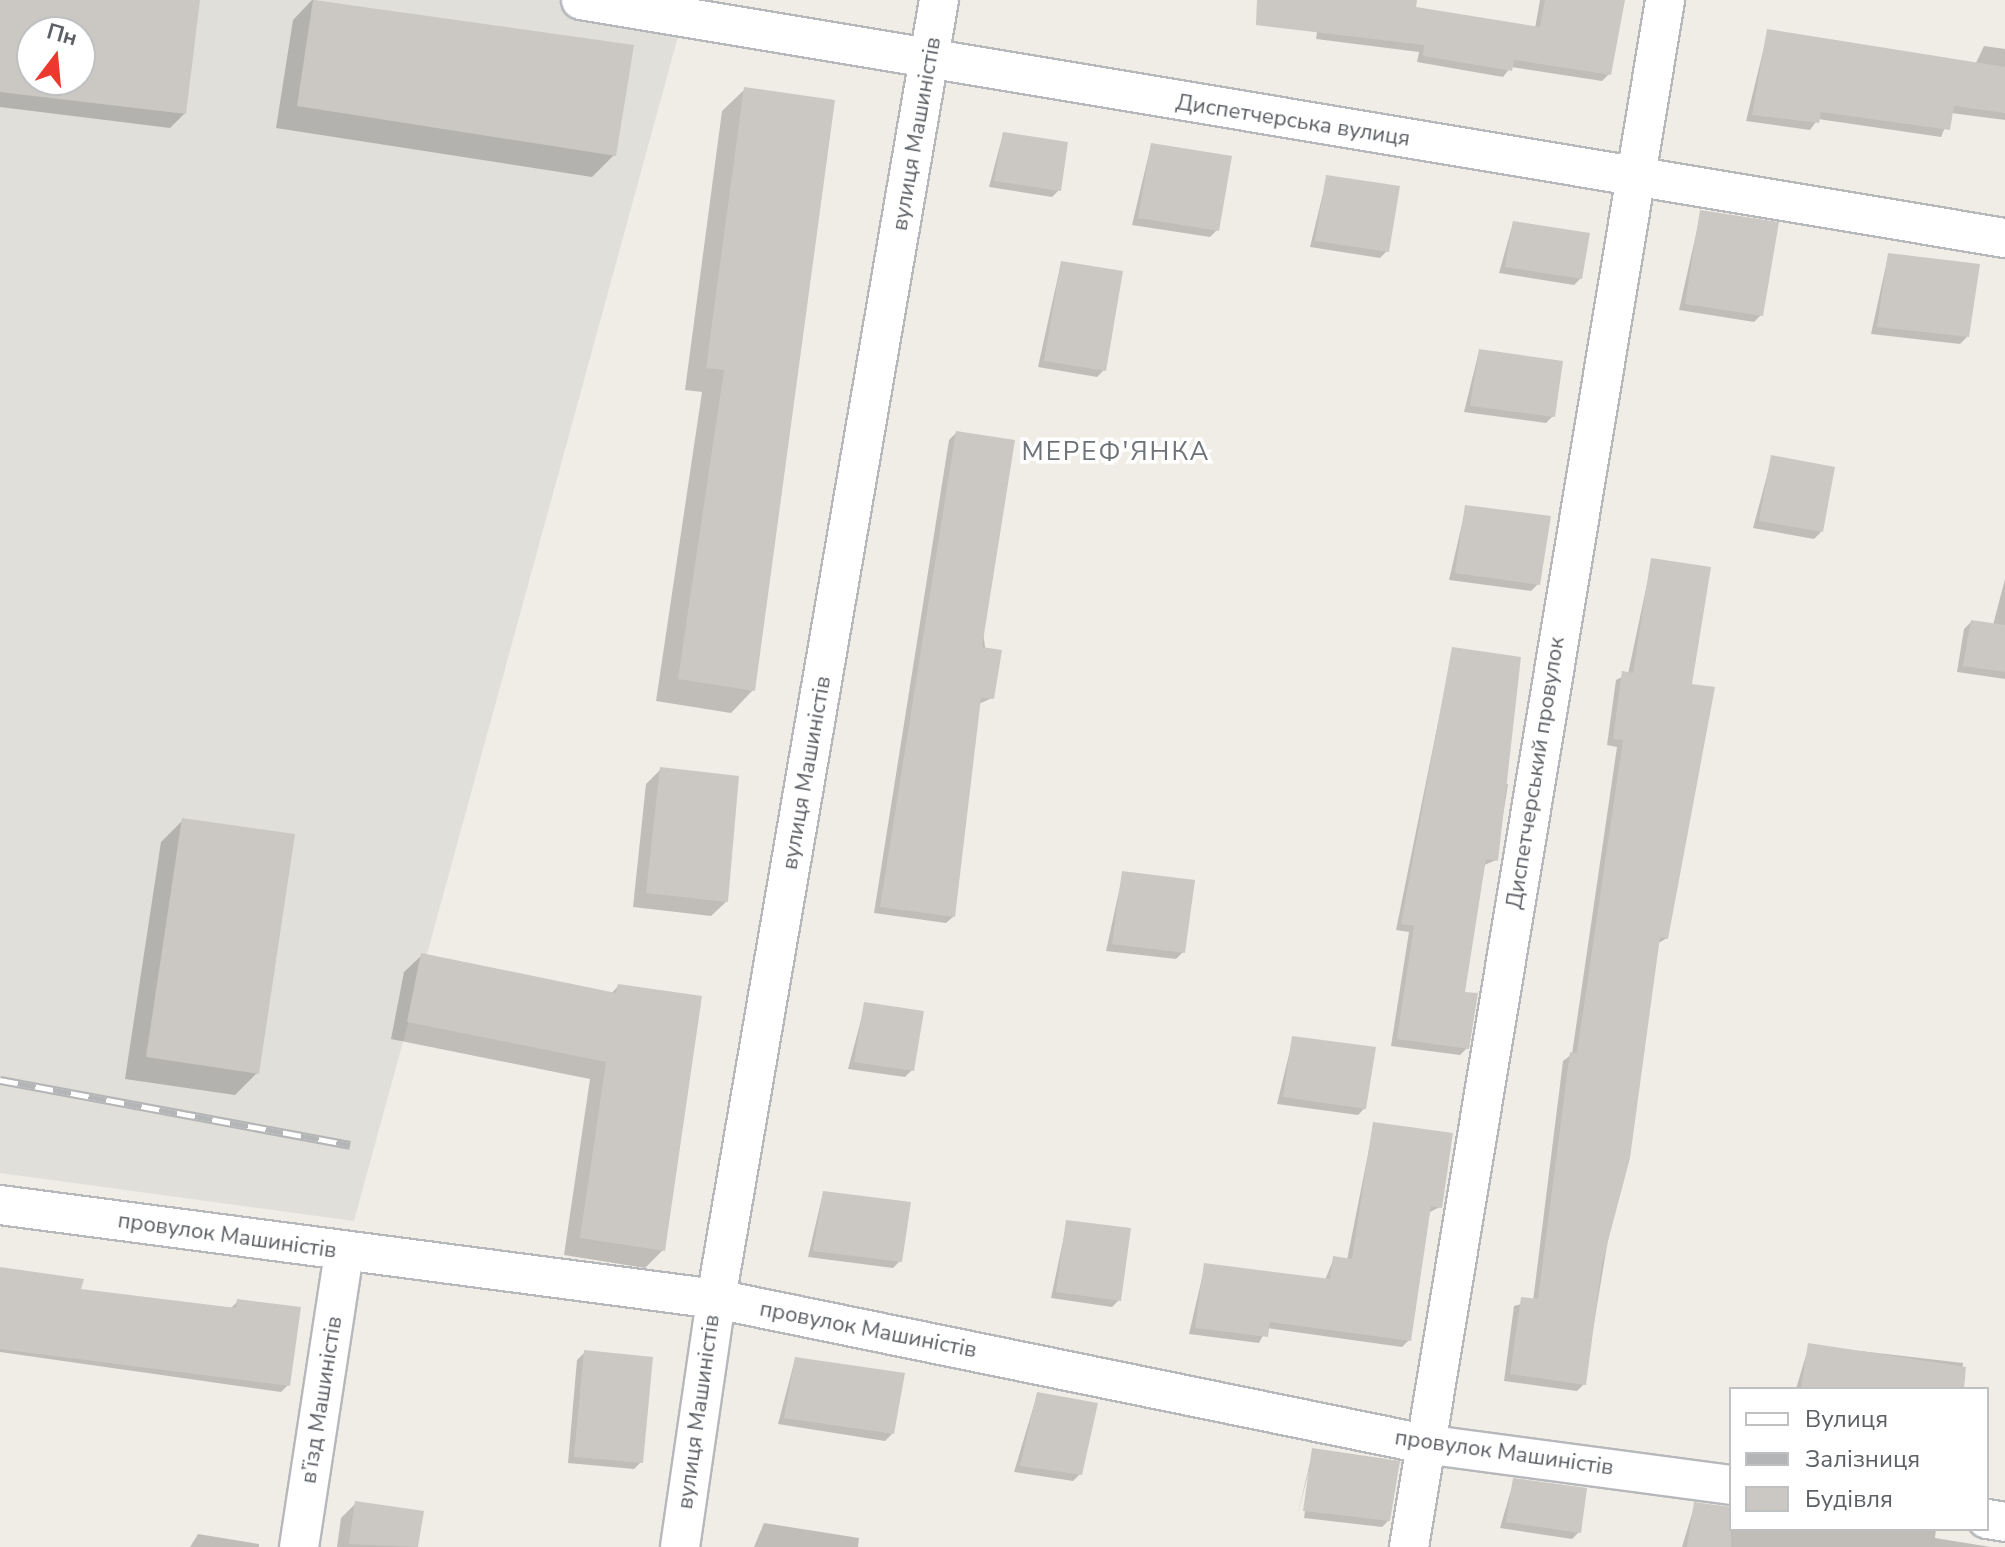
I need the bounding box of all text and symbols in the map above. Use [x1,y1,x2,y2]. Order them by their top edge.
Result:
north arrow [16,16,96,96]
text: Пн [43,16,81,53]
street label: вулиця Машиністів [887,35,947,233]
street label: Диспетчерська вулиця [1174,89,1412,153]
district label: МЕРЕФ'ЯНКА [1021,436,1211,468]
street label: Диспетчерський провулок [1501,635,1571,911]
street label: вулиця Машиністів [777,674,837,872]
street label: провулок Машиністів [116,1208,338,1264]
street label: провулок Машиністів [757,1296,979,1364]
street label: вулиця Машиністів [672,1313,726,1511]
street label: в’їзд Машиністів [296,1314,348,1486]
legend [1729,1387,1989,1531]
text: Вулиця [1805,1403,1888,1435]
street label: провулок Машиністів [1393,1425,1615,1481]
text: Залізниця [1805,1443,1920,1475]
text: Будівля [1805,1483,1893,1515]

